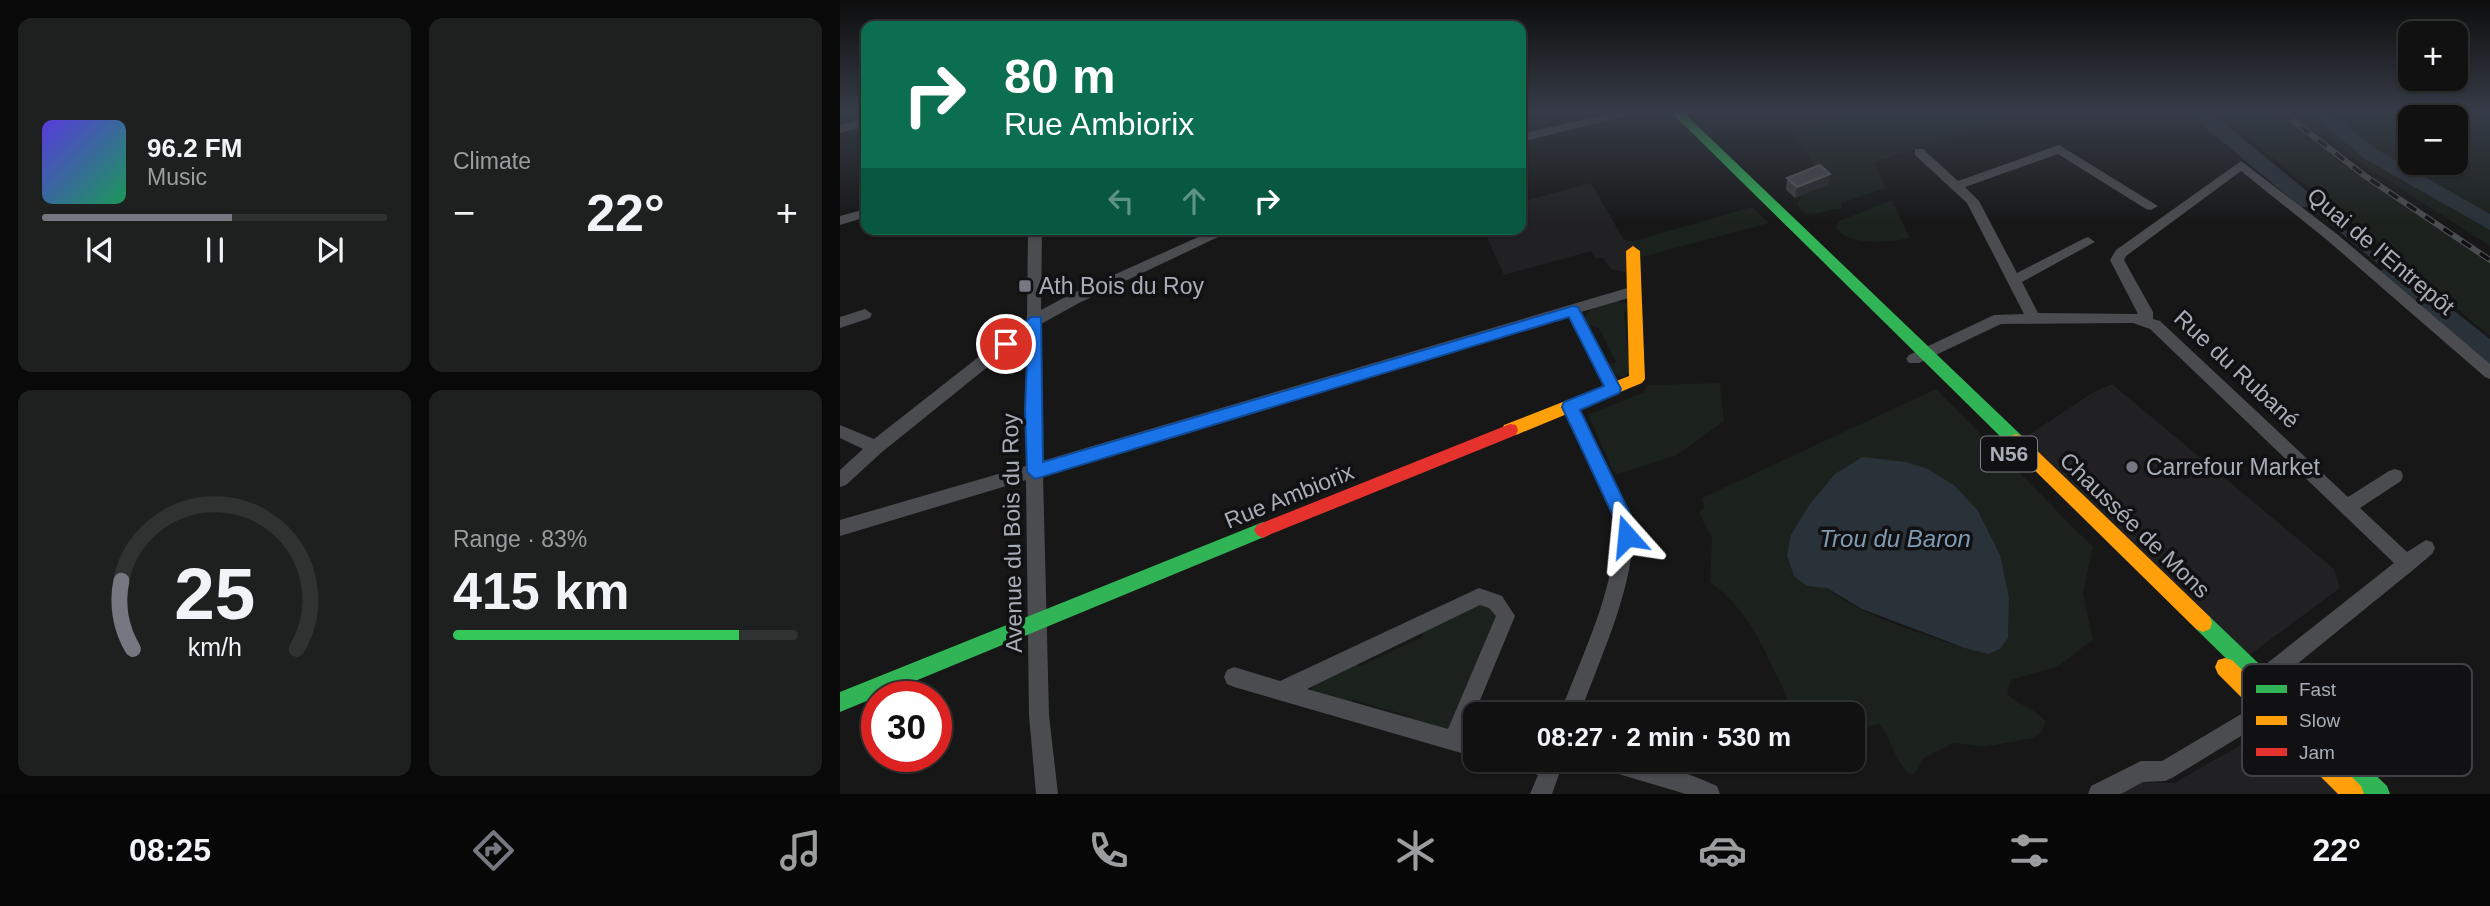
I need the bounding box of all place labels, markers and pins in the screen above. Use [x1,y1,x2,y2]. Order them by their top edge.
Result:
place label: Ath Bois du Roy [1039,273,1204,299]
marker: Ath Bois du Roy [1017,278,1033,294]
pin [976,314,1036,374]
place label: Carrefour Market [2146,454,2320,480]
marker: Carrefour Market [2124,459,2140,475]

